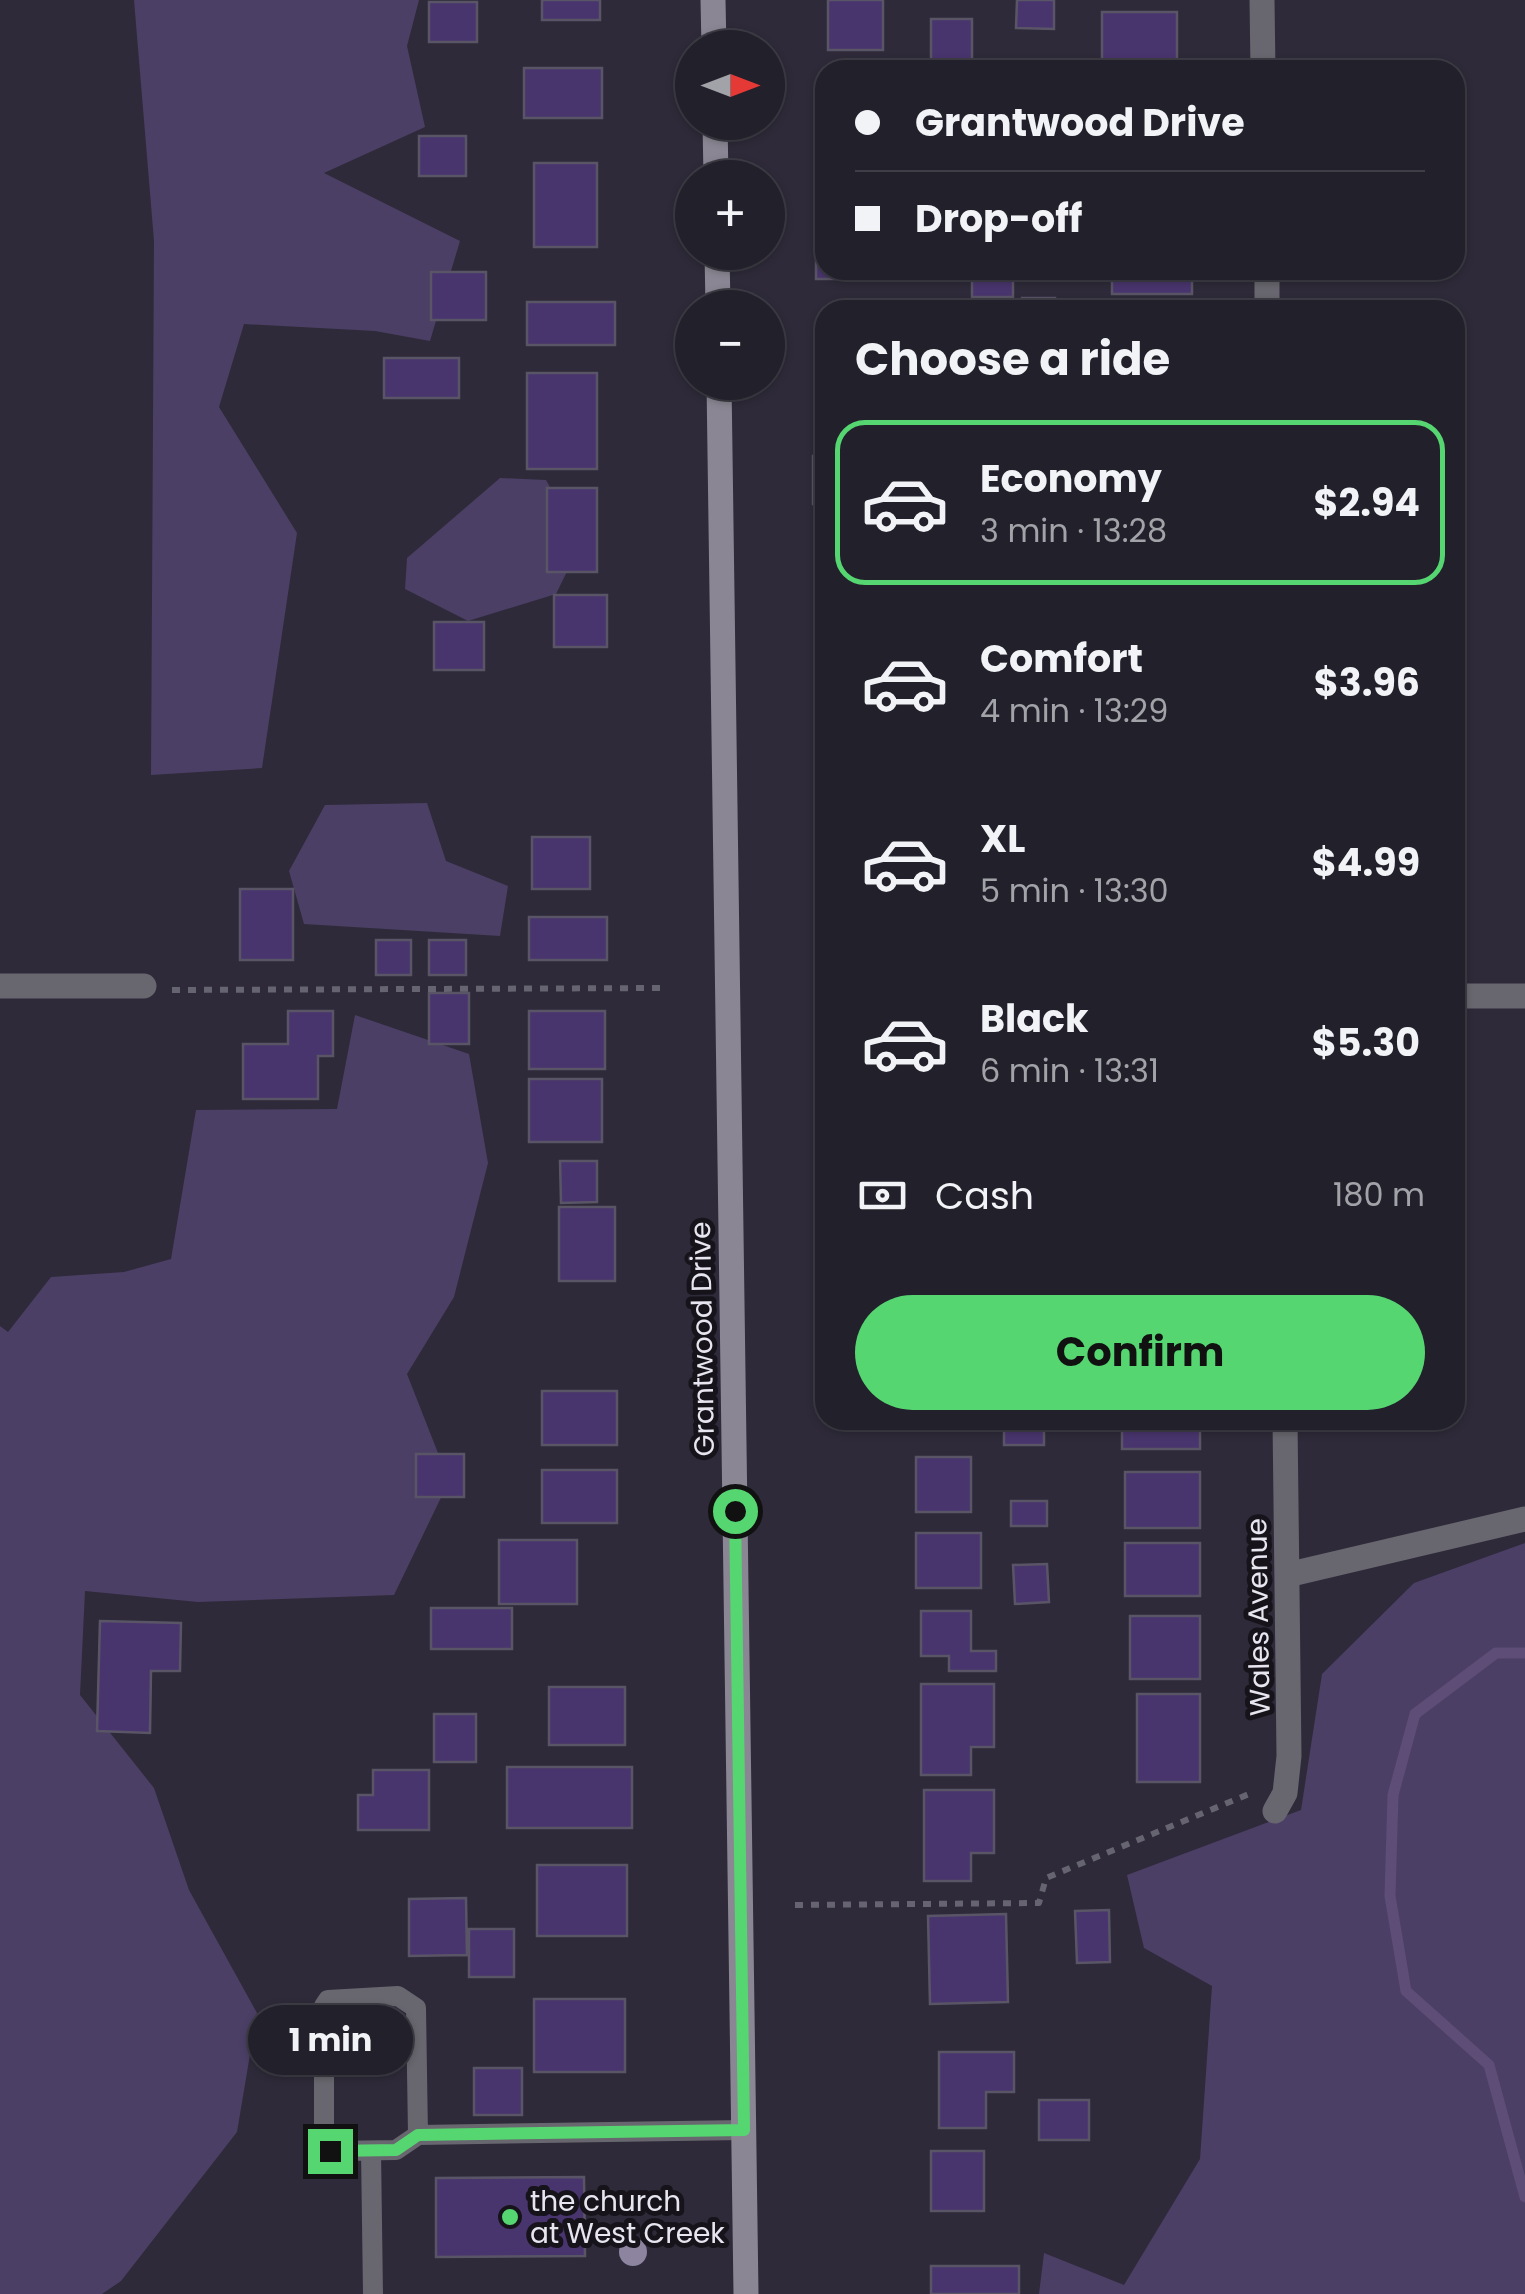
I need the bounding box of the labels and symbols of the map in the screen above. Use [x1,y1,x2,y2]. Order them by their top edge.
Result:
north arrow [675,30,785,140]
street label: Grantwood Drive [681,1221,724,1457]
route start [713,1489,758,1534]
street label: Wales Avenue [1237,1518,1280,1716]
callout: 1 min [248,2006,412,2076]
route end [308,2129,353,2174]
place label: the church at West Creek [530,2182,725,2253]
marker: the church at West Creek [499,2206,521,2228]

